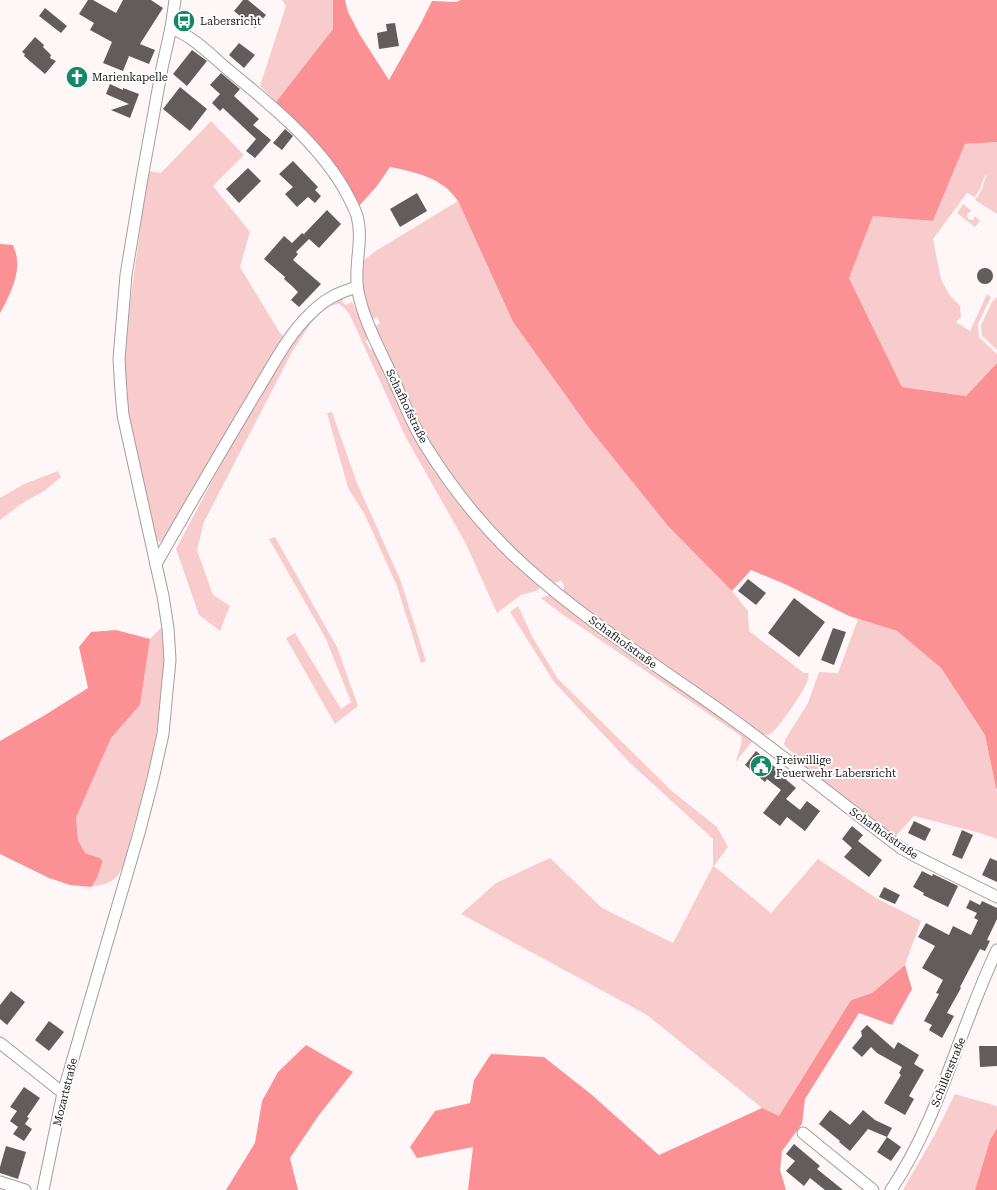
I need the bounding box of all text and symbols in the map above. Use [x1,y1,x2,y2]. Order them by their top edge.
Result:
bus stop icon: Labersricht [171,8,197,34]
place label: Labersricht [200,15,261,28]
church icon: Marienkapelle [64,64,90,90]
place label: Marienkapelle [92,71,168,84]
street label: Schafhofstraße [383,367,430,445]
street label: Schafhofstraße [586,613,659,671]
public building icon: Freiwillige Feuerwehr Labersricht [748,753,774,779]
place label: Freiwillige Feuerwehr Labersricht [776,754,896,780]
street label: Schafhofstraße [847,805,920,862]
street label: Schillerstraße [929,1036,968,1109]
street label: Mozartstraße [51,1057,80,1127]

